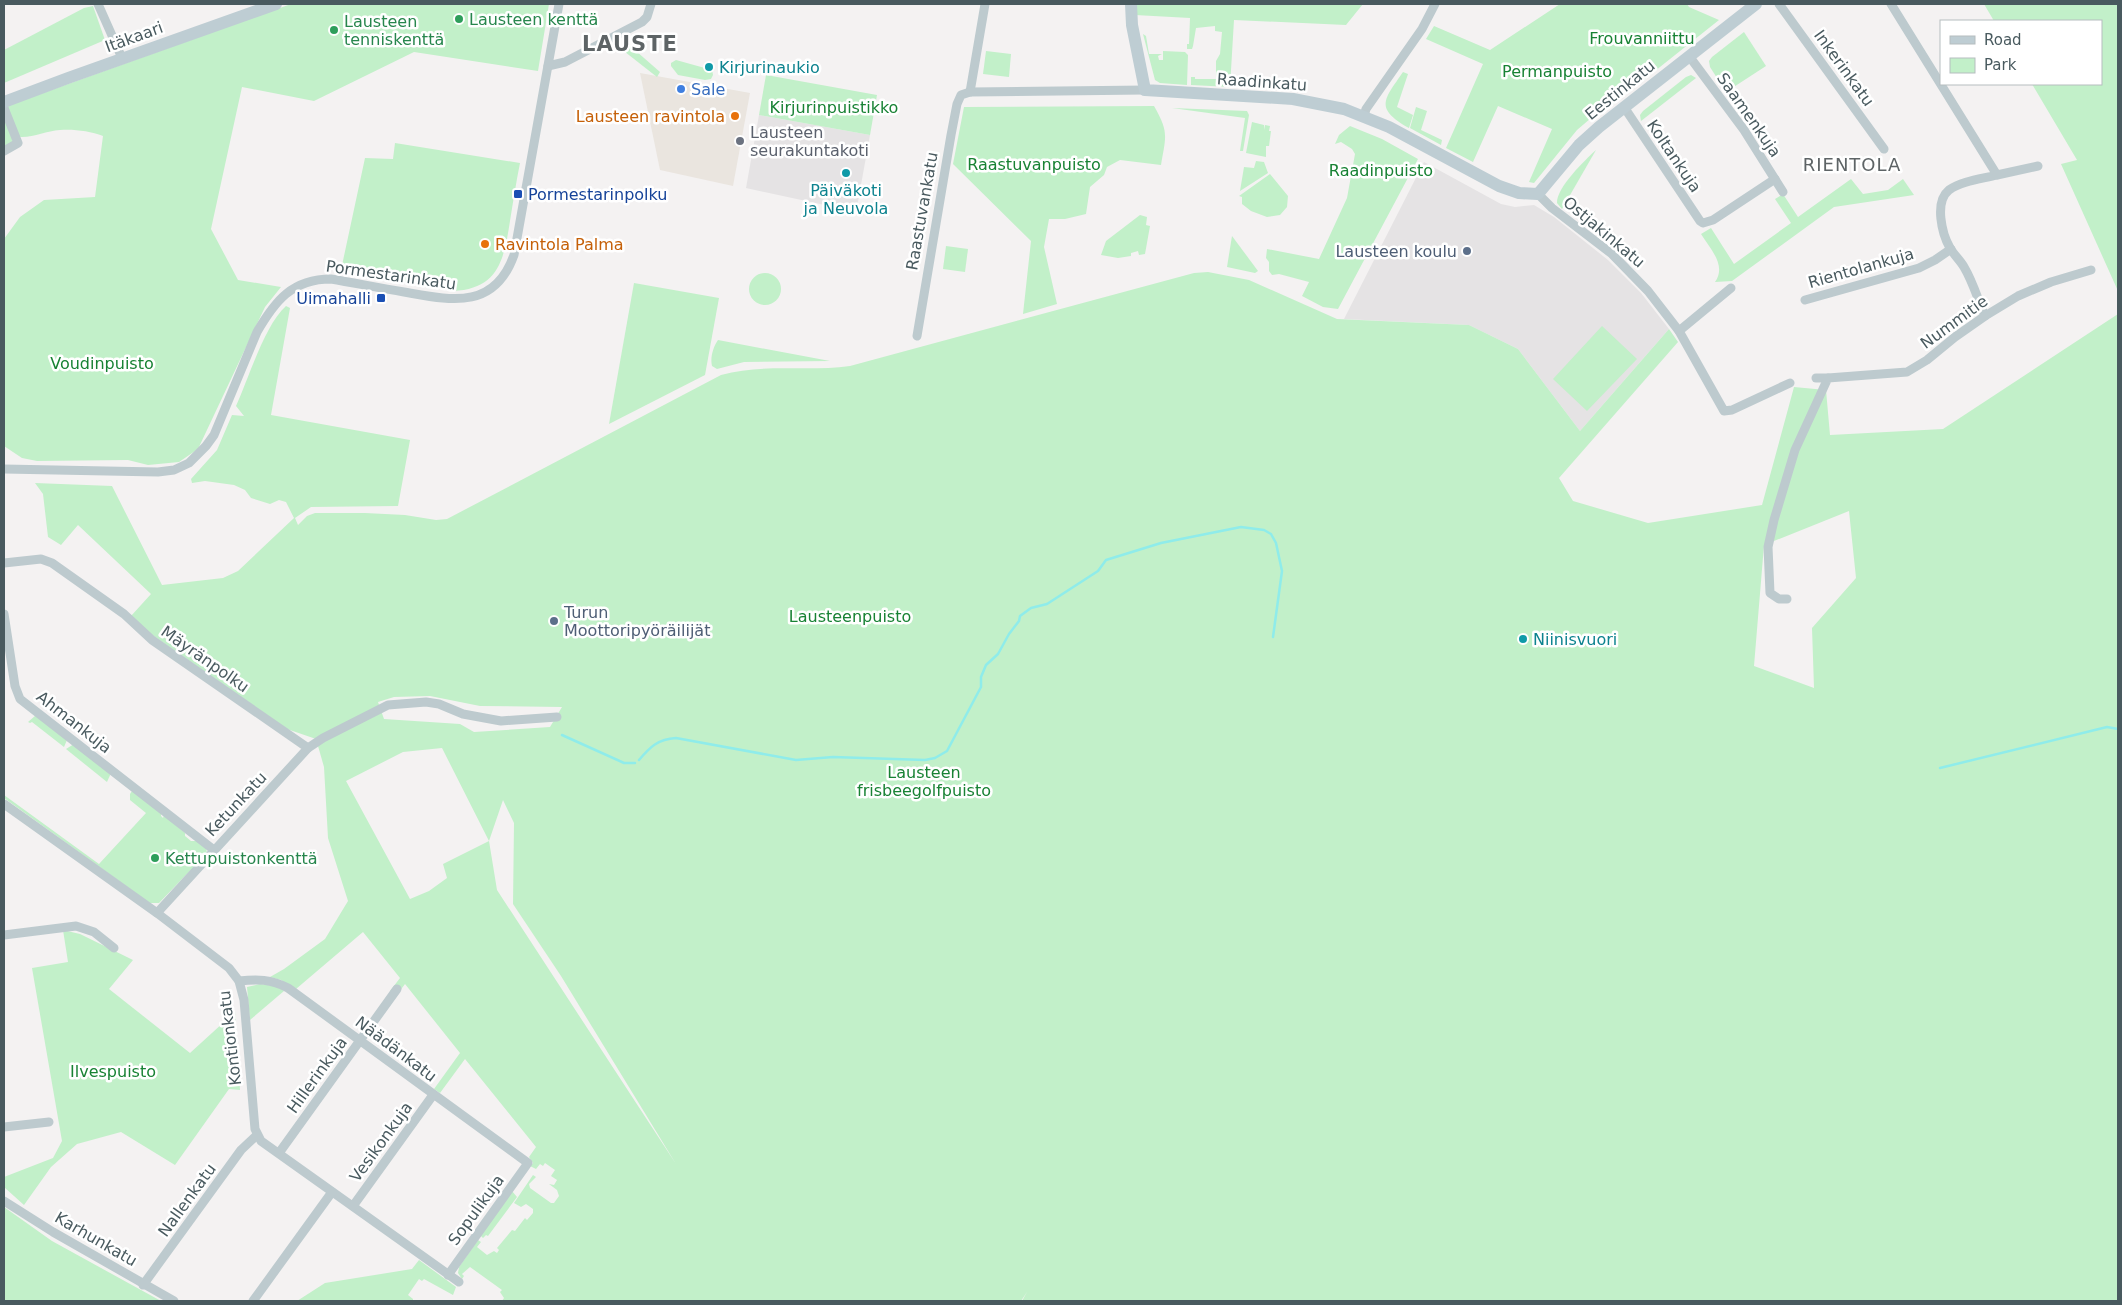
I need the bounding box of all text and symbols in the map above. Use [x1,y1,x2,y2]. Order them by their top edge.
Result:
place label: Lausteen kenttä [469,10,598,29]
place label: Lausteen tenniskenttä [344,12,444,49]
marker: Lausteen kenttä [453,13,465,25]
street label: Itäkaari [102,18,166,56]
legend [1940,20,2102,85]
marker: Lausteen tenniskenttä [328,24,340,36]
street label: Inkerinkatu [1810,26,1878,110]
park label: Frouvanniittu [1589,29,1695,48]
text: Road [1984,31,2022,49]
district label: LAUSTE [582,32,678,56]
street label: Eestinkatu [1581,56,1659,124]
text: Park [1984,56,2017,74]
place label: Kirjurinaukio [719,58,820,77]
marker: Kirjurinaukio [703,61,715,73]
park label: Permanpuisto [1502,62,1612,81]
street label: Raadinkatu [1216,69,1308,95]
street label: Saamenkuja [1713,69,1785,161]
place label: Sale [691,80,725,99]
marker: Sale [675,83,687,95]
park label: Kirjurinpuistikko [770,98,898,117]
place label: Lausteen ravintola [576,107,725,126]
marker: Lausteen ravintola [729,110,741,122]
street label: Koltankuja [1643,116,1705,196]
place label: Lausteen seurakuntakoti [750,123,869,160]
marker: Lausteen seurakuntakoti [734,135,746,147]
street label: Raastuvankatu [902,150,942,272]
district label: RIENTOLA [1803,154,1901,175]
park label: Raastuvanpuisto [967,155,1101,174]
park label: Raadinpuisto [1329,161,1433,180]
marker: Päiväkoti ja Neuvola [840,167,852,179]
place label: Päiväkoti ja Neuvola [803,181,888,218]
place label: Pormestarinpolku [528,185,667,204]
marker: Pormestarinpolku [512,188,524,200]
street label: Ostjakinkatu [1559,192,1649,272]
place label: Ravintola Palma [495,235,624,254]
marker: Ravintola Palma [479,238,491,250]
place label: Lausteen koulu [1335,242,1457,261]
street label: Rientolankuja [1806,244,1916,292]
marker: Lausteen koulu [1461,245,1473,257]
street label: Pormestarinkatu [325,256,457,294]
place label: Uimahalli [296,289,371,308]
street label: Nummitie [1917,291,1991,353]
marker: Uimahalli [375,292,387,304]
park label: Voudinpuisto [50,354,154,373]
place label: Turun Moottoripyöräilijät [563,603,710,640]
park label: Lausteenpuisto [789,607,911,626]
marker: Turun Moottoripyöräilijät [548,615,560,627]
street label: Mäyränpolku [157,622,253,696]
place label: Niinisvuori [1533,630,1617,649]
marker: Niinisvuori [1517,633,1529,645]
street label: Ahmankuja [33,687,115,757]
park label: Lausteen frisbeegolfpuisto [857,763,991,800]
street label: Ketunkatu [201,768,271,840]
place label: Kettupuistonkenttä [165,849,318,868]
marker: Kettupuistonkenttä [149,852,161,864]
street label: Kontionkatu [215,989,245,1087]
street label: Näädänkatu [352,1012,440,1086]
street label: Hillerinkuja [283,1033,351,1117]
park label: Ilvespuisto [70,1062,156,1081]
street label: Vesikonkuja [346,1098,416,1186]
street label: Nallenkatu [154,1160,220,1240]
street label: Sopulikuja [444,1171,508,1249]
street label: Karhunkatu [51,1208,141,1270]

